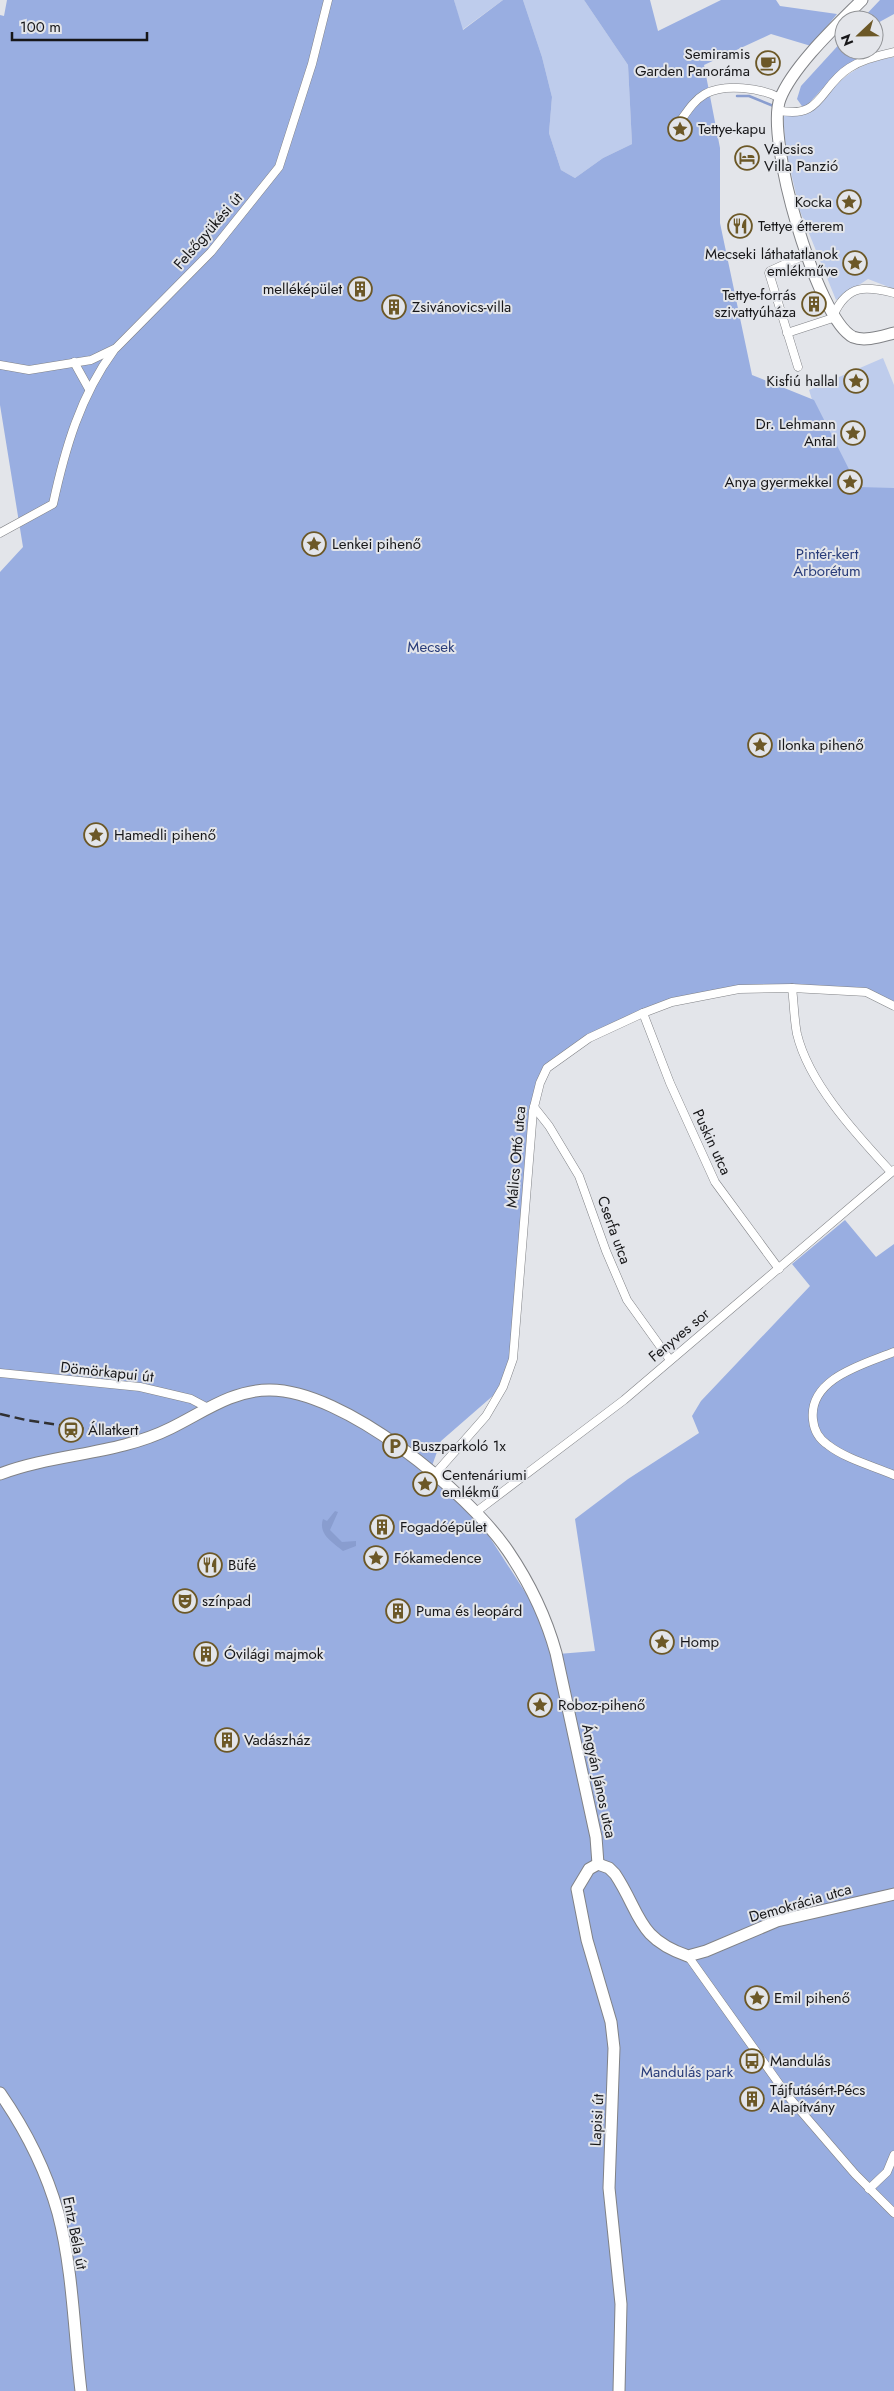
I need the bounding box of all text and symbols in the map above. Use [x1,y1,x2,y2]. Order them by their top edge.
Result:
scale bar [12,10,148,42]
north arrow [834,10,884,60]
text: 100 m [20,16,61,38]
text: N [836,31,858,49]
place label: Semiramis Garden Panoráma [635,43,750,82]
cafe icon: Semiramis Garden Panoráma [755,50,781,76]
place icon: Tettye-kapu [667,116,693,142]
place label: Tettye-kapu [698,118,766,140]
place label: Valcsics Villa Panzió [764,138,838,177]
hotel icon: Valcsics Villa Panzió [734,145,760,171]
street label: Felsőgyükési út [168,187,248,274]
place icon: Kocka [836,189,862,215]
place label: Kocka [795,191,832,213]
restaurant icon: Tettye étterem [727,213,753,239]
place label: Tettye étterem [758,215,844,237]
place label: Mecseki láthatatlanok emlékműve [705,243,838,282]
place icon: Mecseki láthatatlanok emlékműve [842,250,868,276]
building icon: melléképület [347,276,373,302]
place label: melléképület [263,278,342,300]
place label: Tettye-forrás szivattyúháza [714,284,796,323]
building icon: Tettye-forrás szivattyúháza [801,291,827,317]
building icon: Zsivánovics-villa [381,294,407,320]
place label: Zsivánovics-villa [412,296,511,318]
place icon: Kisfiú hallal [843,368,869,394]
place label: Kisfiú hallal [766,370,838,392]
place label: Dr. Lehmann Antal [756,413,836,452]
place icon: Dr. Lehmann Antal [840,420,866,446]
place icon: Anya gyermekkel [837,469,863,495]
place label: Anya gyermekkel [725,471,832,493]
place icon: Lenkei pihenő [301,531,327,557]
place label: Lenkei pihenő [332,533,421,555]
park label: Pintér-kert Arborétum [793,543,861,582]
park label: Mecsek [407,636,455,658]
place icon: Ilonka pihenő [747,732,773,758]
place label: Ilonka pihenő [778,734,864,756]
place icon: Hamedli pihenő [83,822,109,848]
place label: Hamedli pihenő [114,824,216,846]
street label: Málics Ottó utca [501,1105,531,1209]
street label: Puskin utca [687,1105,737,1179]
street label: Cserfa utca [592,1193,636,1267]
street label: Fenyves sor [644,1302,715,1367]
street label: Dömörkapui út [59,1356,155,1388]
station icon: Állatkert [58,1417,84,1443]
place label: Állatkert [88,1419,139,1441]
parking icon: Buszparkoló 1x [382,1433,408,1459]
place label: Buszparkoló 1x [412,1435,507,1457]
place label: Centenáriumi emlékmű [442,1464,527,1503]
place icon: Centenáriumi emlékmű [412,1471,438,1497]
building icon: Fogadóépület [369,1514,395,1540]
place label: Fogadóépület [400,1516,487,1538]
place icon: Fókamedence [363,1545,389,1571]
place label: Fókamedence [394,1547,482,1569]
restaurant icon: Büfé [197,1552,223,1578]
place label: Büfé [228,1554,257,1576]
theatre icon: színpad [172,1588,198,1614]
place label: színpad [202,1590,251,1612]
building icon: Puma és leopárd [385,1598,411,1624]
place label: Puma és leopárd [416,1600,522,1622]
place icon: Homp [649,1629,675,1655]
place label: Homp [680,1631,720,1653]
building icon: Óvilági majmok [193,1641,219,1667]
place label: Óvilági majmok [224,1643,324,1665]
place icon: Roboz-pihenő [527,1692,553,1718]
place label: Roboz-pihenő [558,1694,645,1716]
street label: Ángyán János utca [576,1722,622,1840]
building icon: Vadászház [214,1727,240,1753]
place label: Vadászház [244,1729,311,1751]
street label: Demokrácia utca [746,1878,854,1928]
place icon: Emil pihenő [744,1985,770,2011]
place label: Emil pihenő [774,1987,850,2009]
bus stop icon: Mandulás [739,2048,765,2074]
place label: Mandulás [770,2050,830,2072]
park label: Mandulás park [641,2061,734,2083]
place label: Tájfutásért-Pécs Alapítvány [770,2079,865,2118]
building icon: Tájfutásért-Pécs Alapítvány [739,2086,765,2112]
street label: Lapisi út [585,2093,609,2147]
street label: Entz Béla út [57,2195,93,2272]

